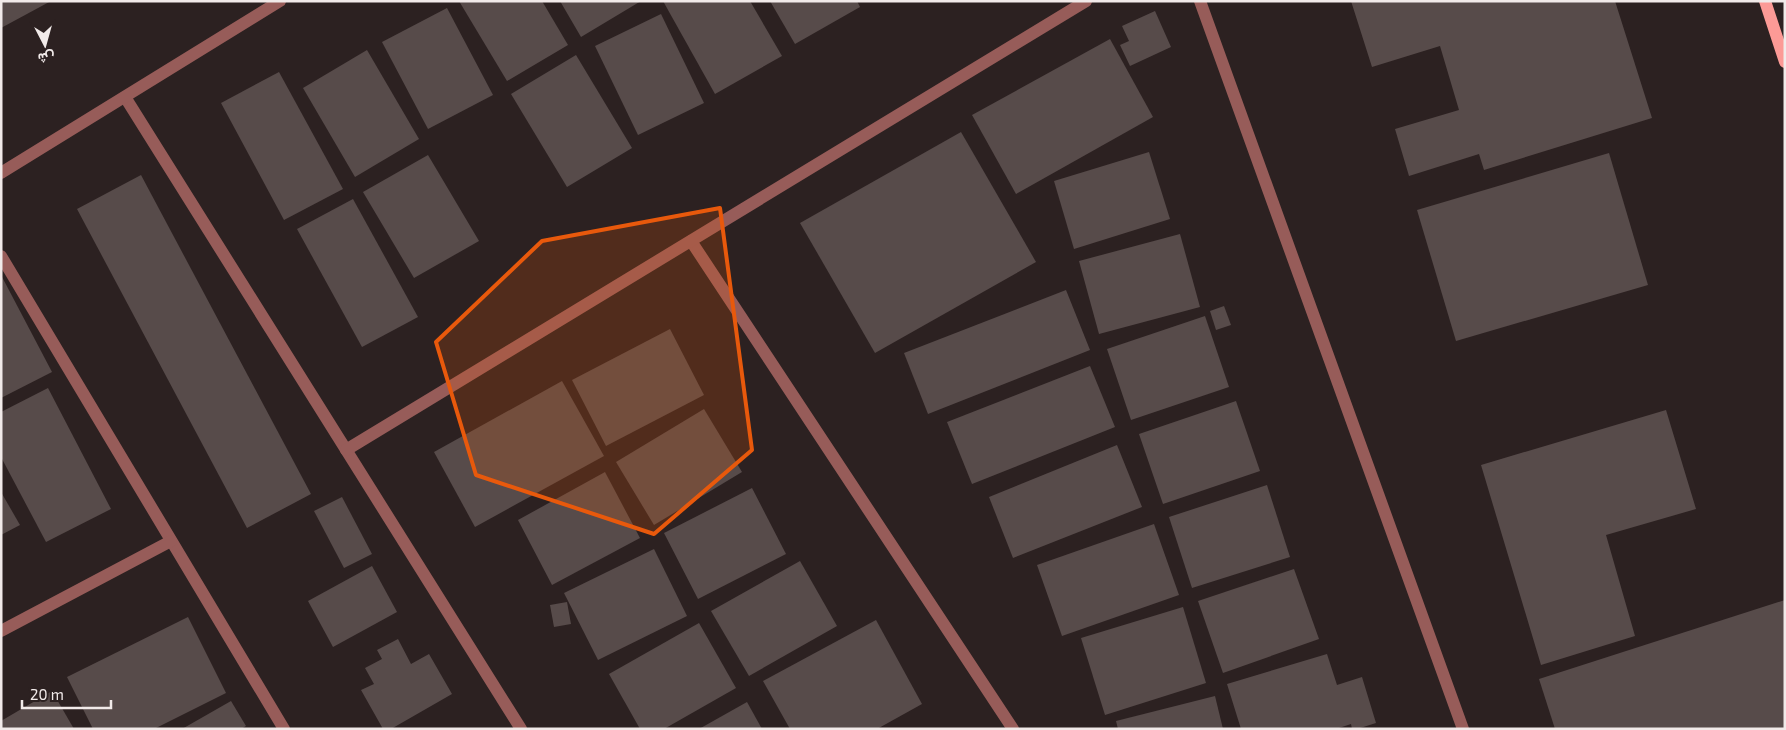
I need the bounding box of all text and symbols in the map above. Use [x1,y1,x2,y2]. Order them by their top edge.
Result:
north arrow [20,20,70,70]
text: ش [37,48,56,68]
scale bar [22,678,111,710]
text: 20 m [30,685,64,703]

